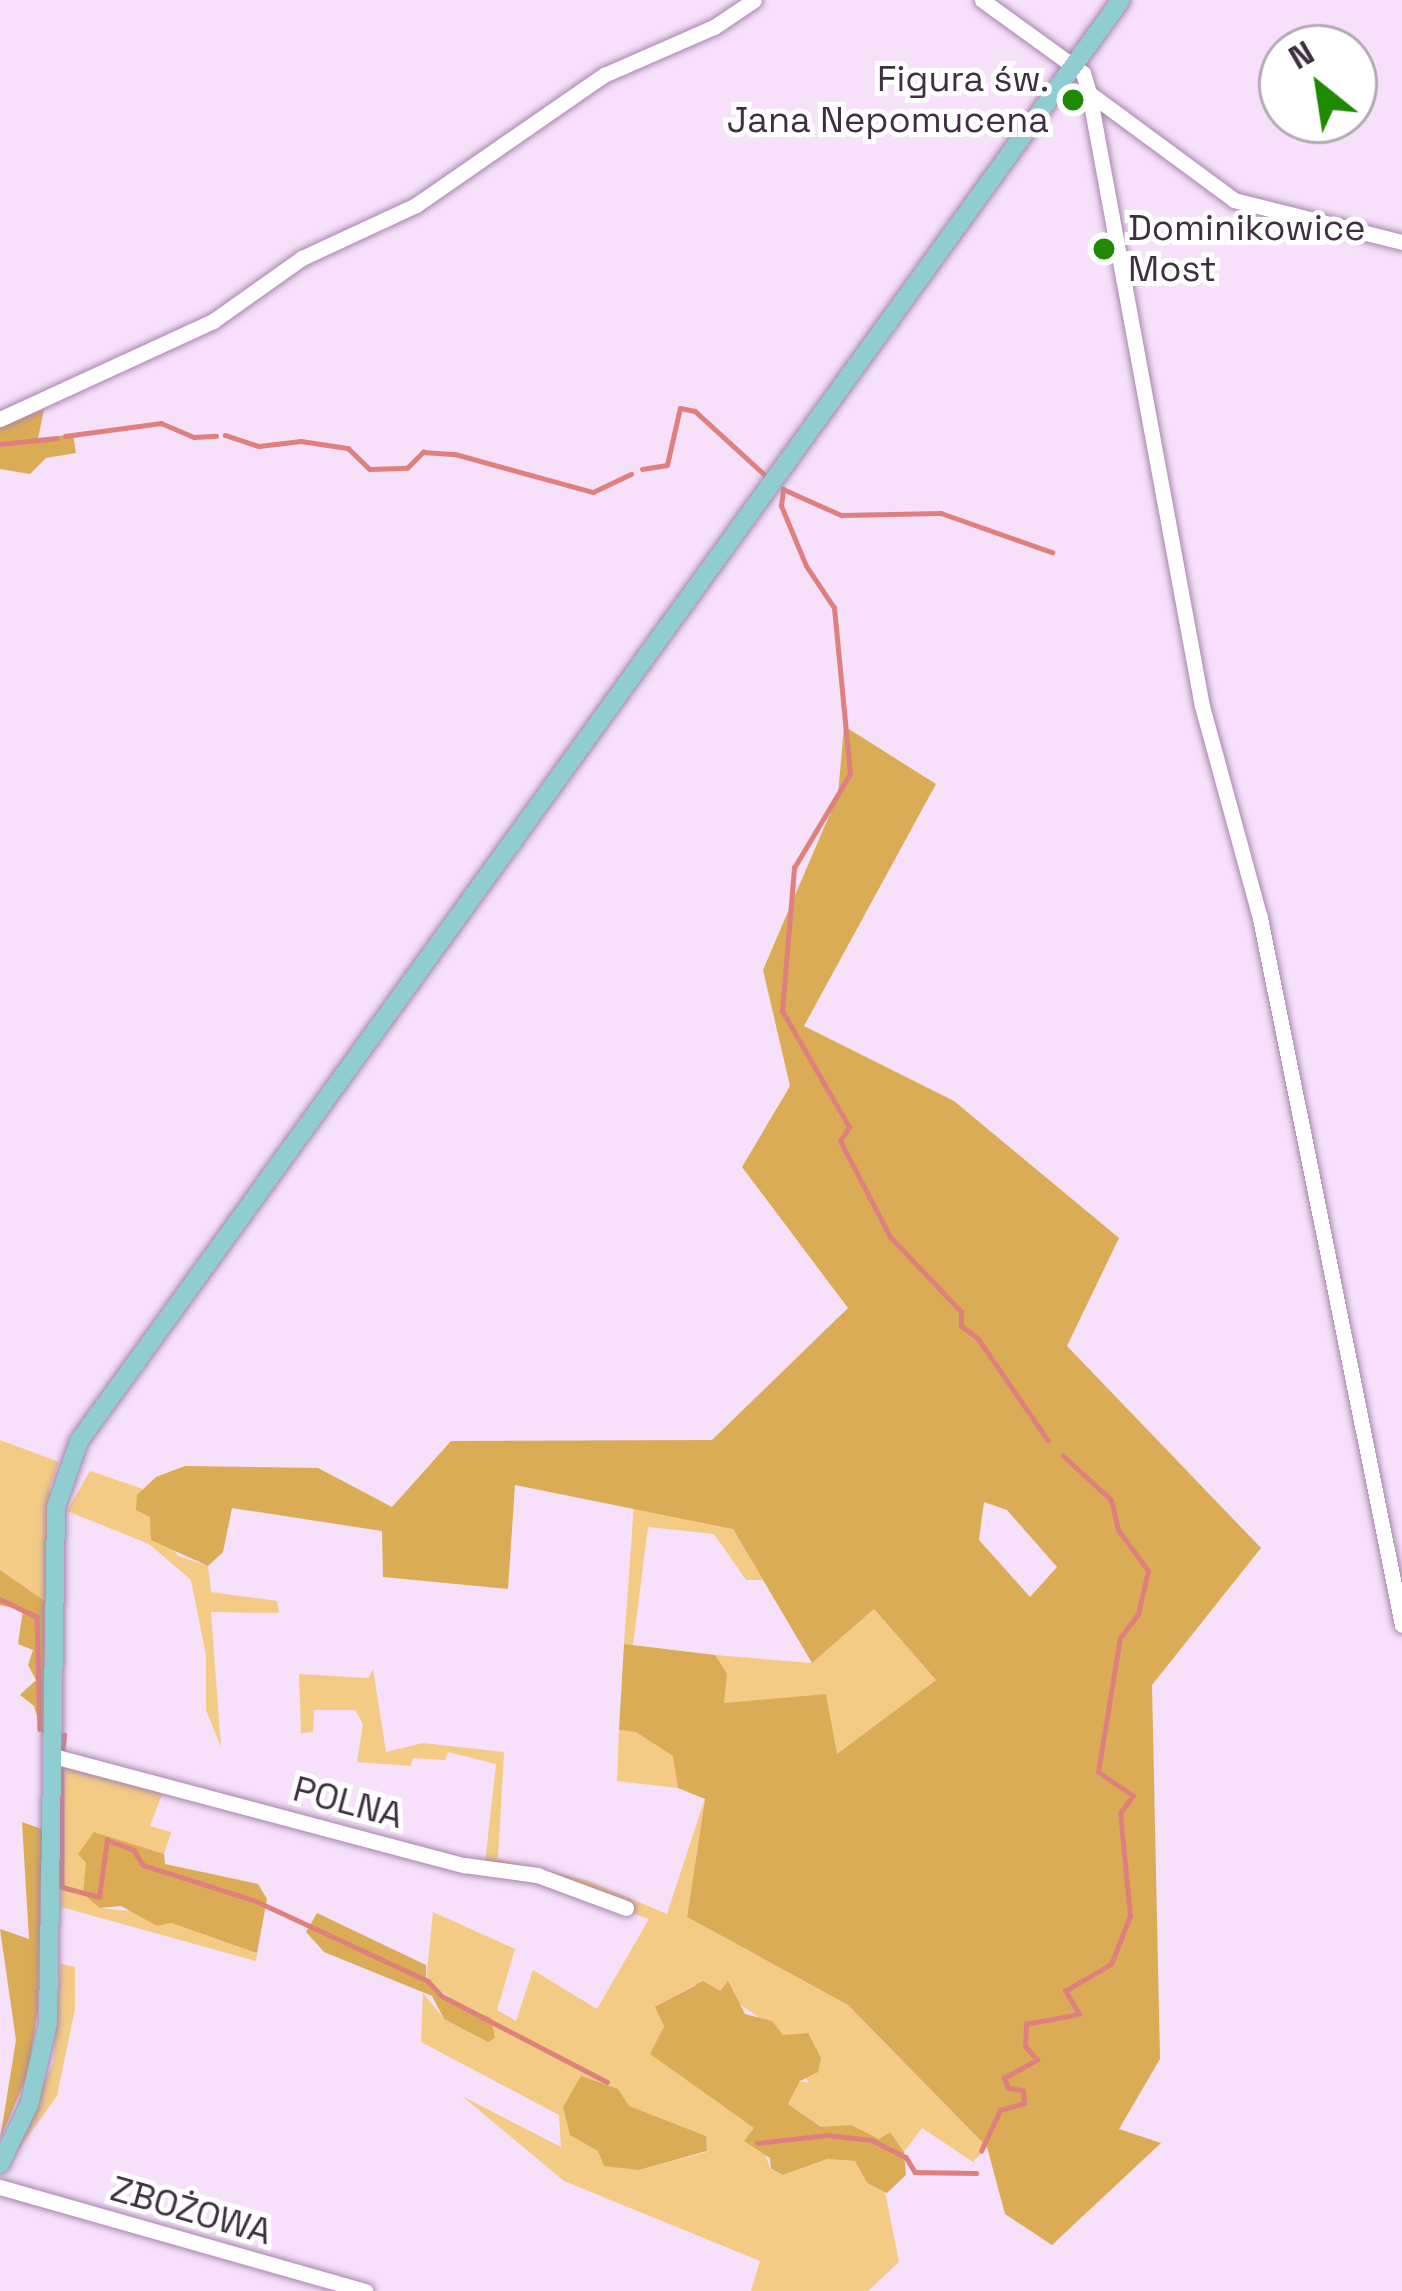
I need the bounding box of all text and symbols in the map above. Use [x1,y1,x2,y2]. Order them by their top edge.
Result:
north arrow [1258,24,1378,144]
text: N [1281,32,1322,79]
place label: Figura św. Jana Nepomucena [727,57,1049,142]
marker: Figura św. Jana Nepomucena [1060,87,1086,113]
place label: Dominikowice Most [1128,206,1366,291]
marker: Dominikowice Most [1091,236,1117,262]
street label: POLNA [288,1768,408,1838]
street label: ZBOŻOWA [106,2167,276,2255]

